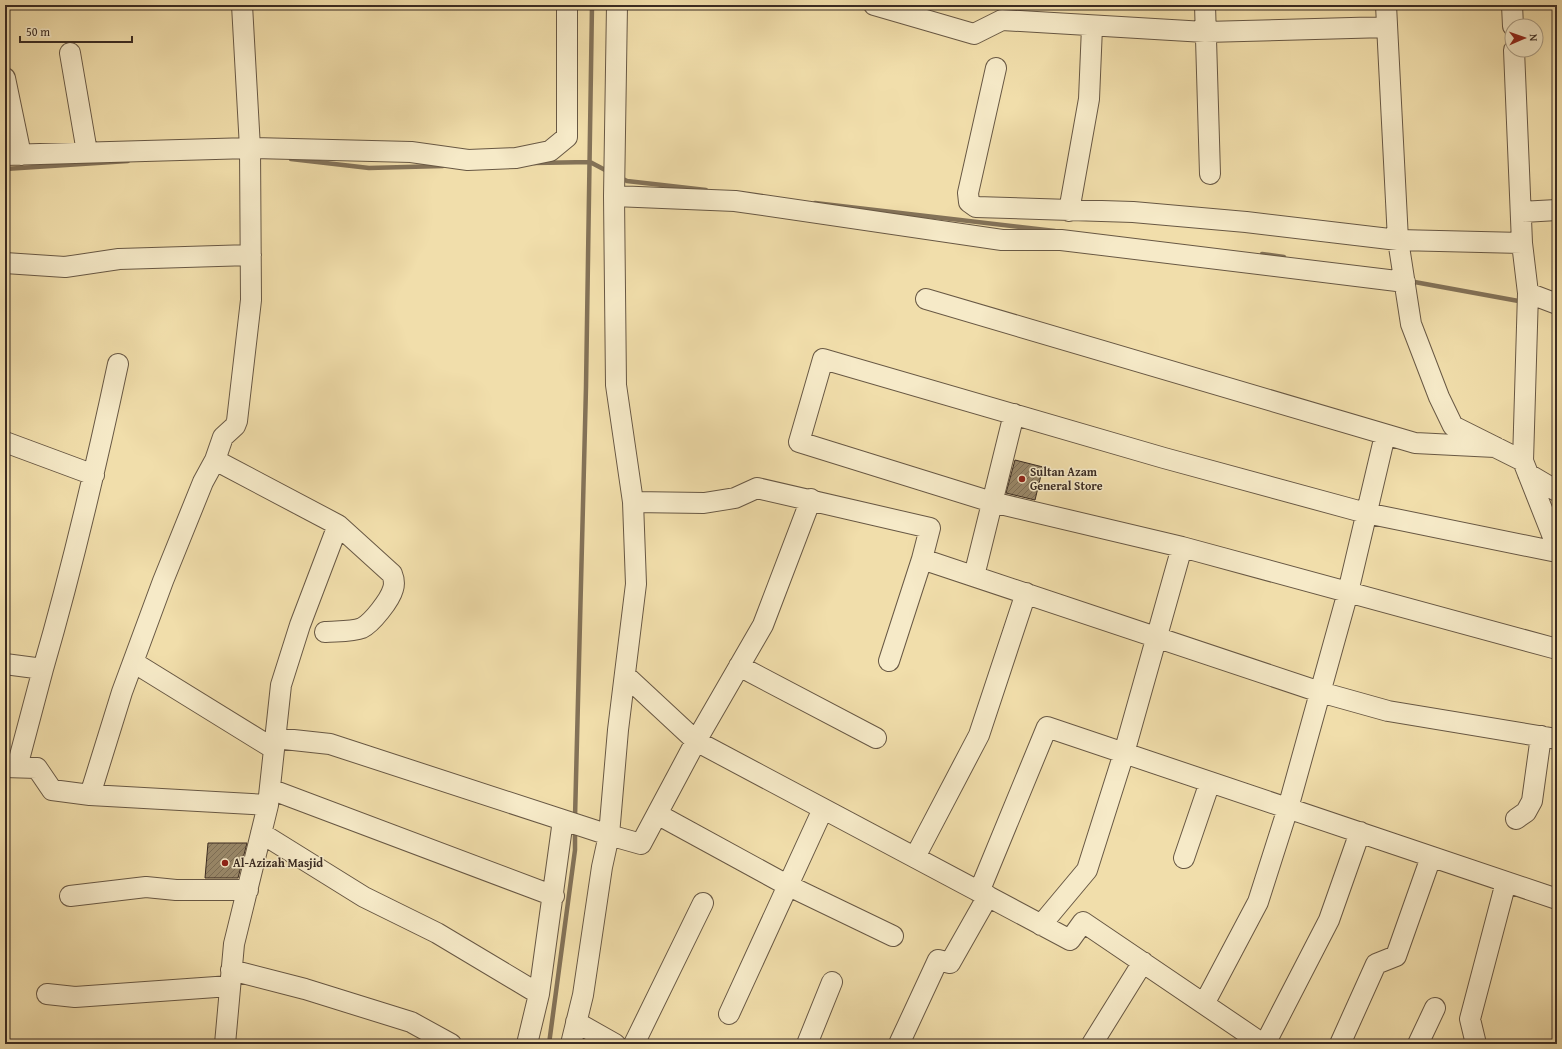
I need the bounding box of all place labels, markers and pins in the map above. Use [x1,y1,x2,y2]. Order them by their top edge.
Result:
place label: Sultan Azam General Store [1030,463,1103,494]
marker: Sultan Azam General Store [1017,474,1027,484]
place label: Al-Azizah Masjid [233,854,323,871]
marker: Al-Azizah Masjid [220,858,230,868]

